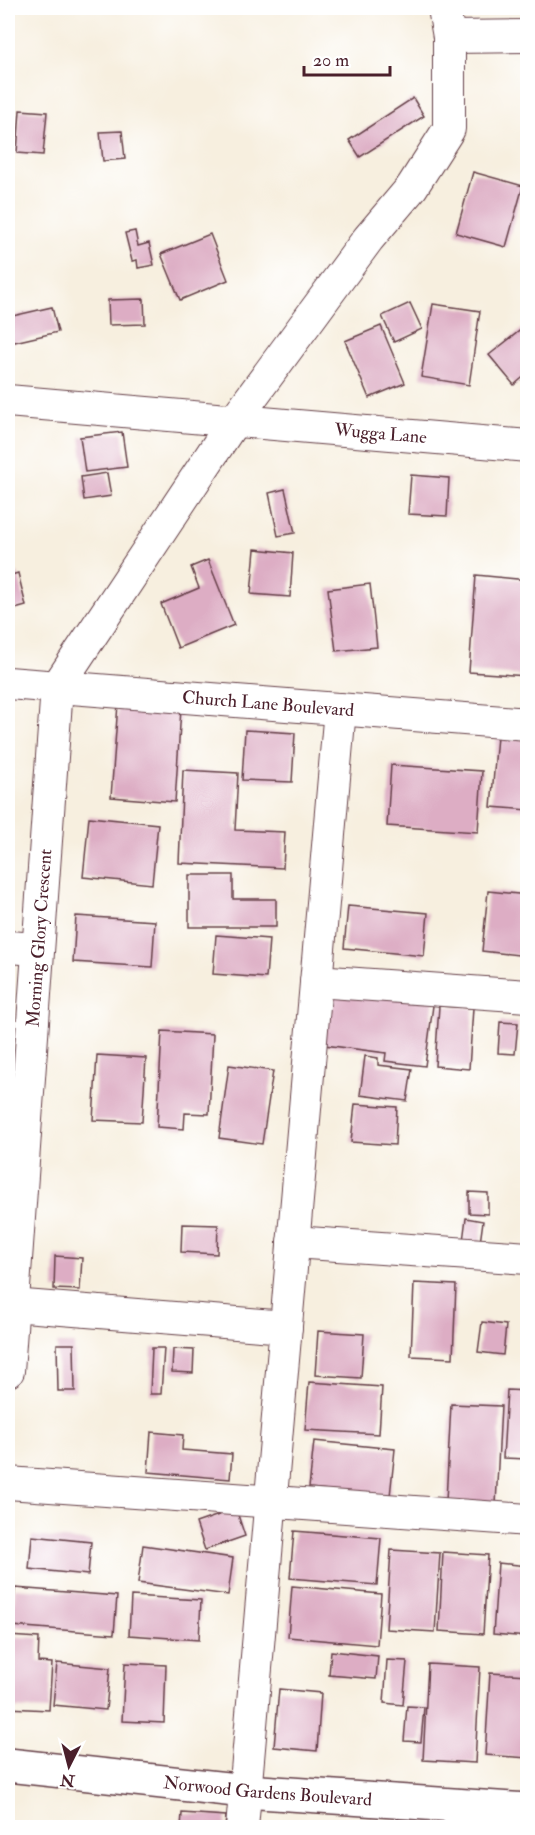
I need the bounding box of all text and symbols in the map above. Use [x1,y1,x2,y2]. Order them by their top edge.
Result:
scale bar [304,39,390,77]
text: 20 m [313,49,349,72]
street label: Wugga Lane [333,418,428,449]
street label: Church Lane Boulevard [181,685,355,722]
street label: Morning Glory Crescent [21,848,57,1028]
north arrow [39,1736,99,1796]
text: N [59,1769,77,1791]
street label: Norwood Gardens Boulevard [162,1771,373,1811]

